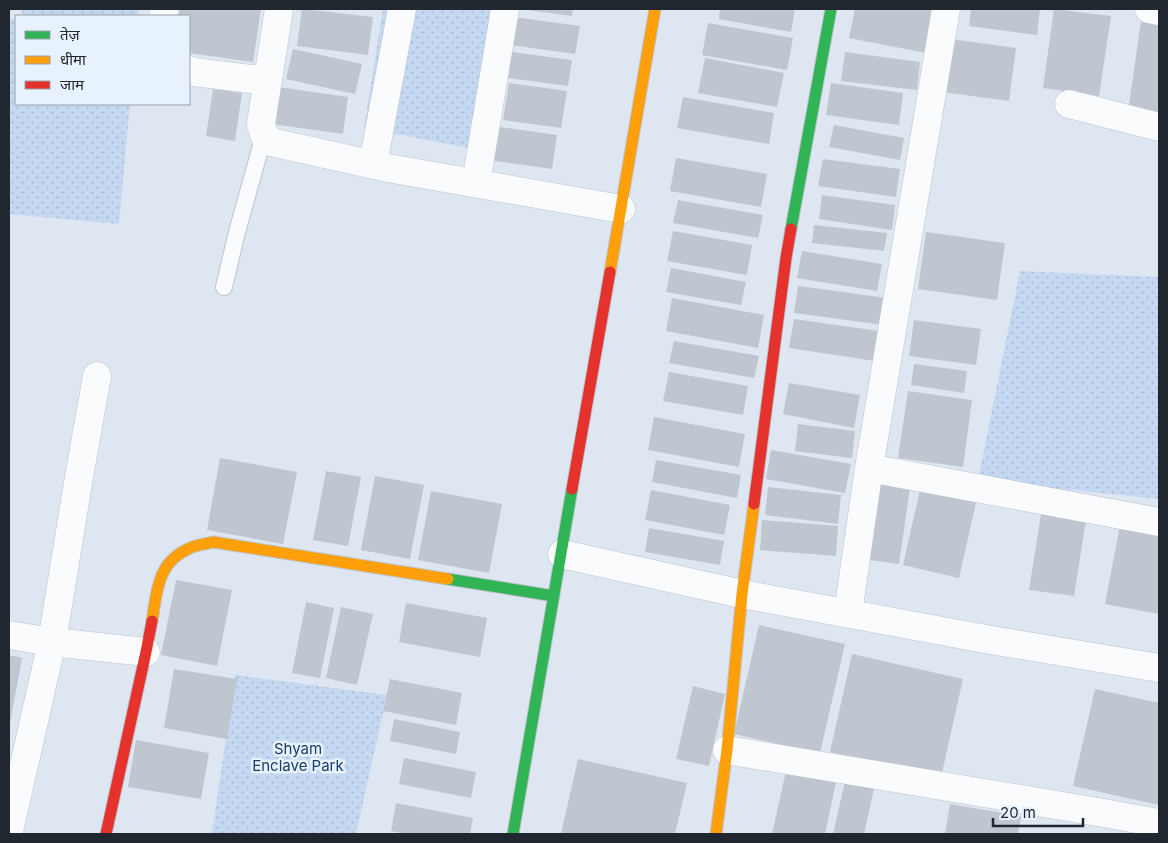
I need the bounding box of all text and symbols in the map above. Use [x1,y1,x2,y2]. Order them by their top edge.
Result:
legend [15,15,190,105]
text: तेज़ [60,25,81,44]
text: धीमा [60,50,87,69]
text: जाम [60,75,85,94]
park label: Shyam Enclave Park [252,739,345,775]
scale bar [993,796,1083,828]
text: 20 m [1000,803,1036,822]

